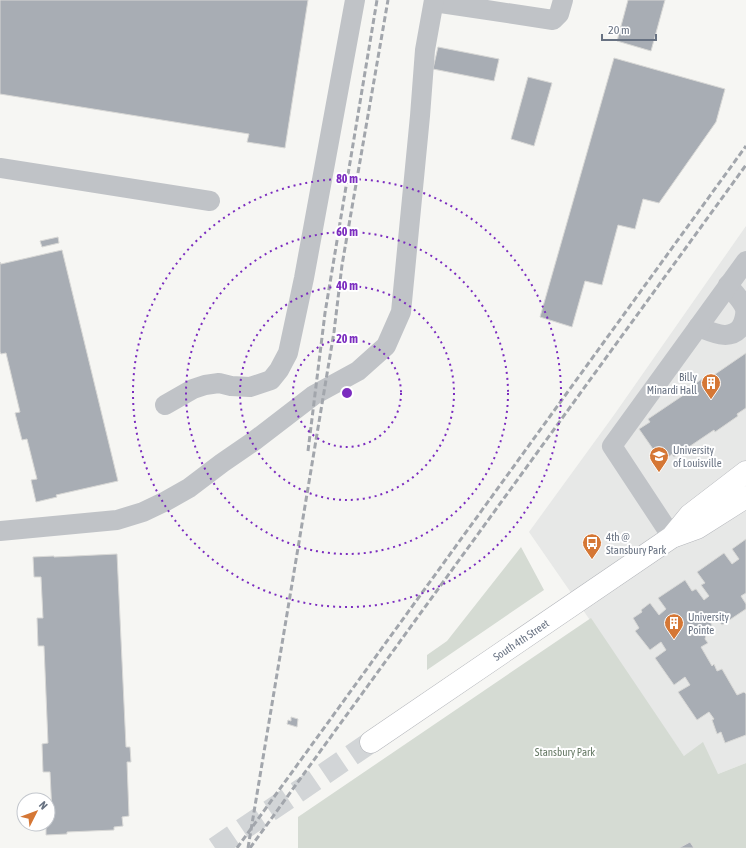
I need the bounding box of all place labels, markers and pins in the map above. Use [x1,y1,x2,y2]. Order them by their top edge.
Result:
place label: Billy Minardi Hall [647,371,697,396]
building icon: Billy Minardi Hall [700,372,722,400]
centre of rings [340,386,354,400]
place label: University of Louisville [673,444,722,469]
school or university icon: University of Louisville [648,445,670,473]
place label: 4th @ Stansbury Park [606,531,666,556]
bus stop icon: 4th @ Stansbury Park [581,532,603,560]
place label: University Pointe [688,611,730,636]
building icon: University Pointe [663,612,685,640]

